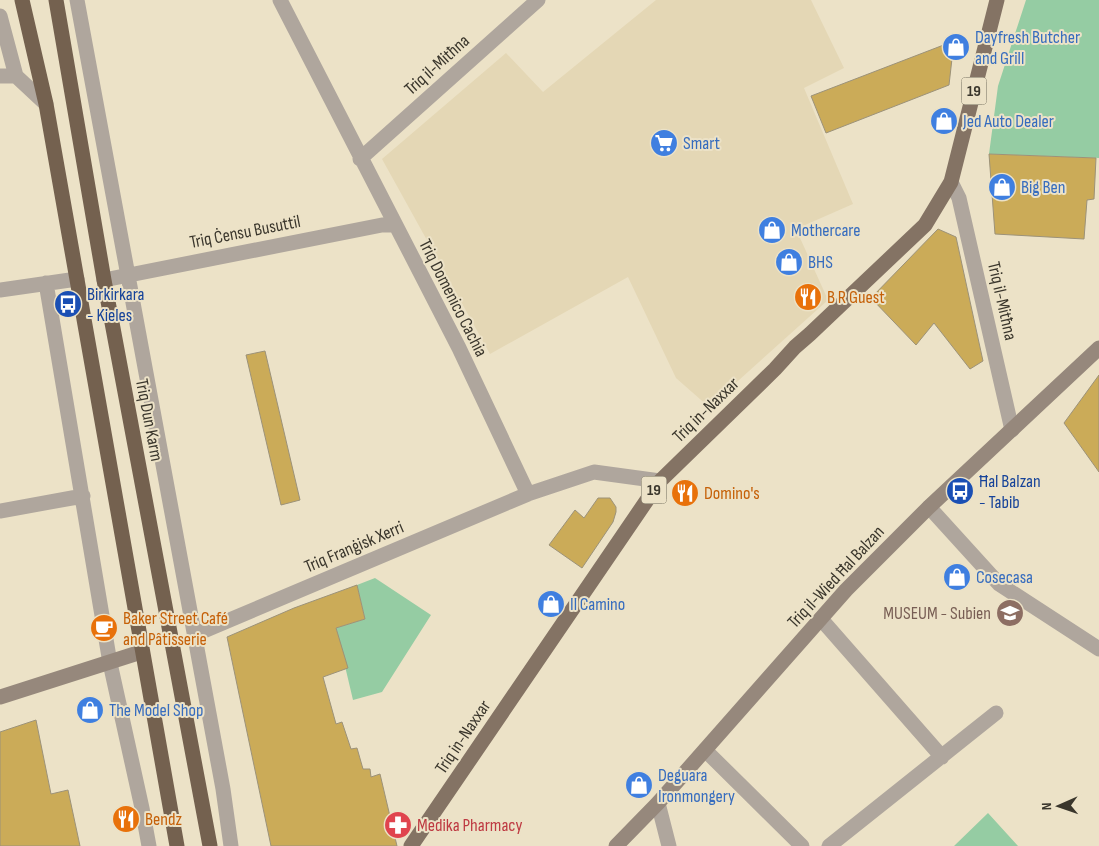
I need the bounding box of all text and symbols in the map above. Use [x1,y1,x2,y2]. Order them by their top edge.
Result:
place label: Dayfresh Butcher and Grill [975,27,1080,69]
street label: Triq il-Mitħna [400,30,474,100]
shop icon: Dayfresh Butcher and Grill [941,32,971,62]
road number: 19 [962,78,986,104]
shop icon: Jed Auto Dealer [929,106,959,136]
place label: Jed Auto Dealer [962,111,1054,132]
supermarket icon: Smart [649,128,679,158]
place label: Smart [683,133,721,154]
shop icon: Big Ben [987,172,1017,202]
place label: Big Ben [1021,177,1065,198]
street label: Triq Ċensu Busuttil [188,211,302,253]
shop icon: Mothercare [757,215,787,245]
place label: Mothercare [791,220,860,241]
street label: Triq Domenico Cachia [414,236,492,360]
shop icon: BHS [774,247,804,277]
place label: BHS [808,252,833,273]
street label: Triq il-Mitħna [983,260,1021,342]
restaurant icon: B R Guest [793,282,823,312]
place label: Birkirkara - Kieles [87,284,145,326]
place label: B R Guest [827,287,885,308]
bus stop icon: Birkirkara - Kieles [53,289,83,319]
street label: Triq in-Naxxar [668,373,744,447]
street label: Triq Dun Karm [131,377,167,463]
place label: Ħal Balzan - Tabib [979,471,1041,513]
road number: 19 [642,476,666,504]
bus stop icon: Ħal Balzan - Tabib [945,476,975,506]
restaurant icon: Domino's [670,478,700,508]
place label: Domino's [704,483,760,504]
street label: Triq Franġisk Xerri [301,517,407,577]
street label: Triq il-Wied Ħal Balzan [783,522,889,632]
shop icon: Cosecasa [942,562,972,592]
place label: Cosecasa [976,567,1033,588]
shop icon: Il Camino [536,589,566,619]
place label: Il Camino [570,594,625,615]
school or university icon: MUSEUM - Subien [995,598,1025,628]
place label: MUSEUM - Subien [883,603,991,624]
place label: Baker Street Café and Pâtisserie [123,608,228,650]
cafe icon: Baker Street Café and Pâtisserie [89,613,119,643]
shop icon: The Model Shop [75,695,105,725]
street label: Triq in-Naxxar [431,696,495,778]
place label: The Model Shop [109,700,203,721]
place label: Deguara Ironmongery [658,765,735,807]
shop icon: Deguara Ironmongery [624,770,654,800]
north arrow [1034,781,1084,831]
text: N [1038,802,1055,810]
restaurant icon: Bendz [111,804,141,834]
place label: Bendz [145,809,182,830]
pharmacy icon: Medika Pharmacy [383,810,413,840]
place label: Medika Pharmacy [417,815,522,836]

